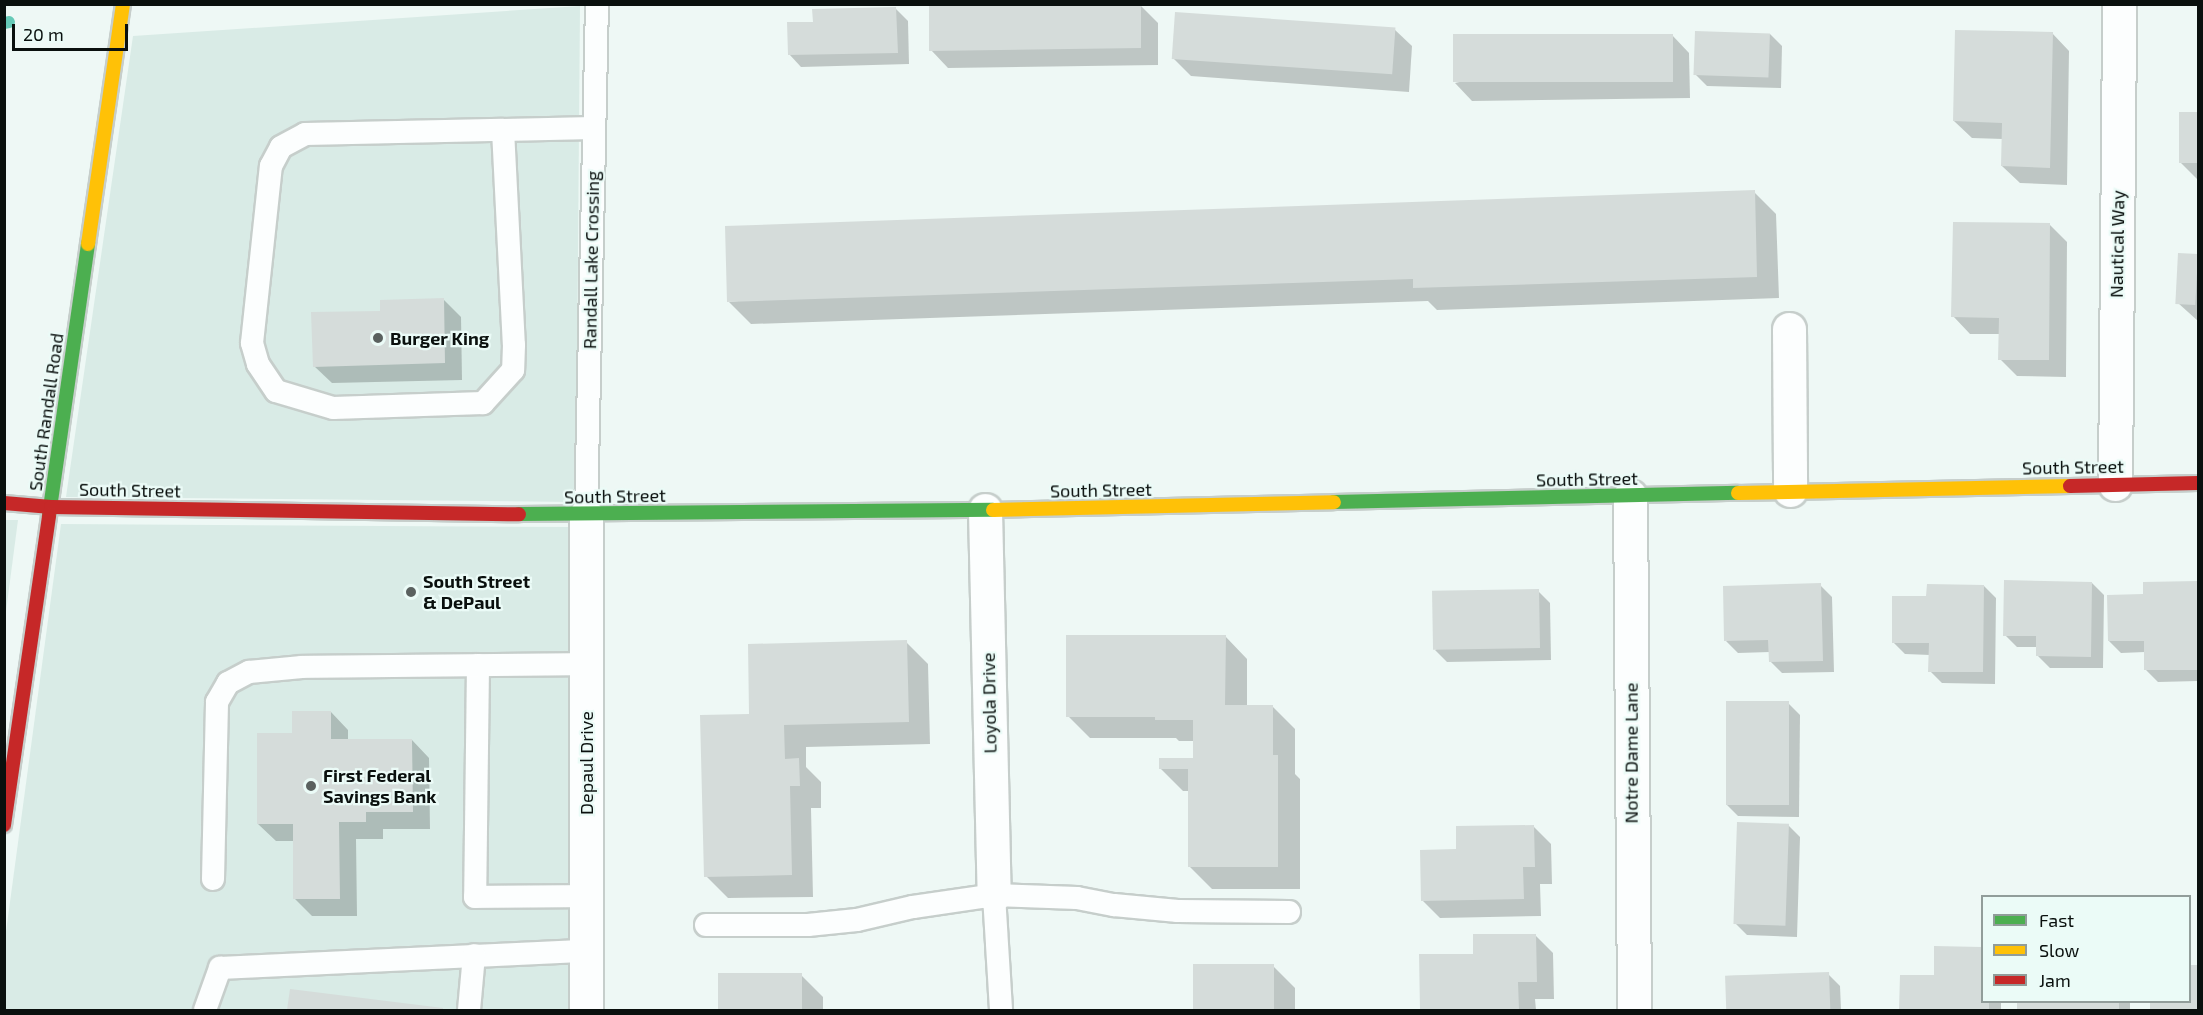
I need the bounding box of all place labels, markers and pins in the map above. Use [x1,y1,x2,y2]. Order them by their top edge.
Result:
place label: Burger King [390,327,490,349]
marker: Burger King [371,331,385,345]
place label: South Street & DePaul [423,571,530,614]
marker: South Street & DePaul [404,585,418,599]
place label: First Federal Savings Bank [323,765,436,808]
marker: First Federal Savings Bank [304,779,318,793]

